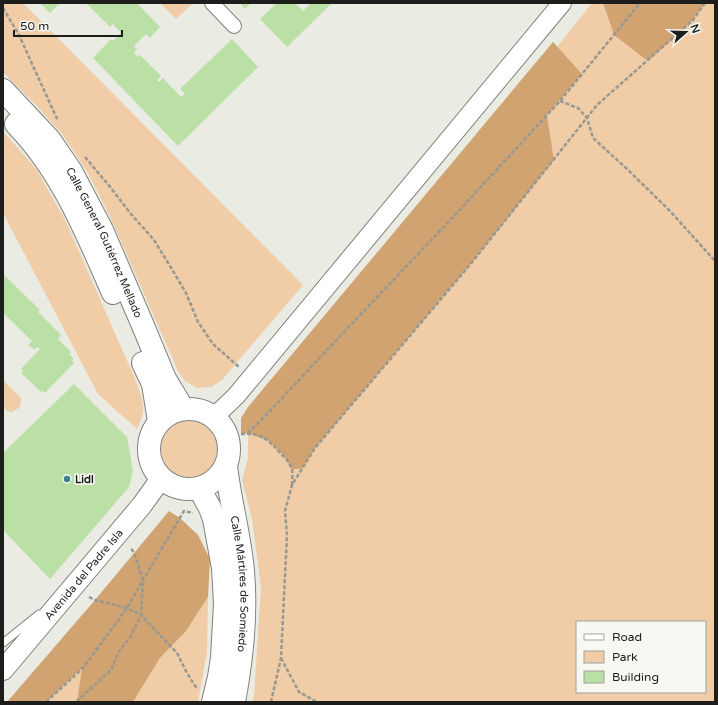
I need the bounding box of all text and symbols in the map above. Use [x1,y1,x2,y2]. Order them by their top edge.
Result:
scale bar [14,12,122,38]
north arrow [666,12,706,52]
text: 50 m [20,19,49,33]
text: N [687,22,703,35]
street label: Calle General Gutiérrez Mellado [63,165,145,320]
place label: Lidl [75,473,94,486]
marker: Lidl [62,474,72,484]
street label: Calle Mártires de Somiedo [227,515,250,653]
street label: Avenida del Padre Isla [42,527,126,623]
legend [576,621,706,693]
text: Road [612,630,642,644]
text: Park [612,650,638,664]
text: Building [612,670,659,684]

